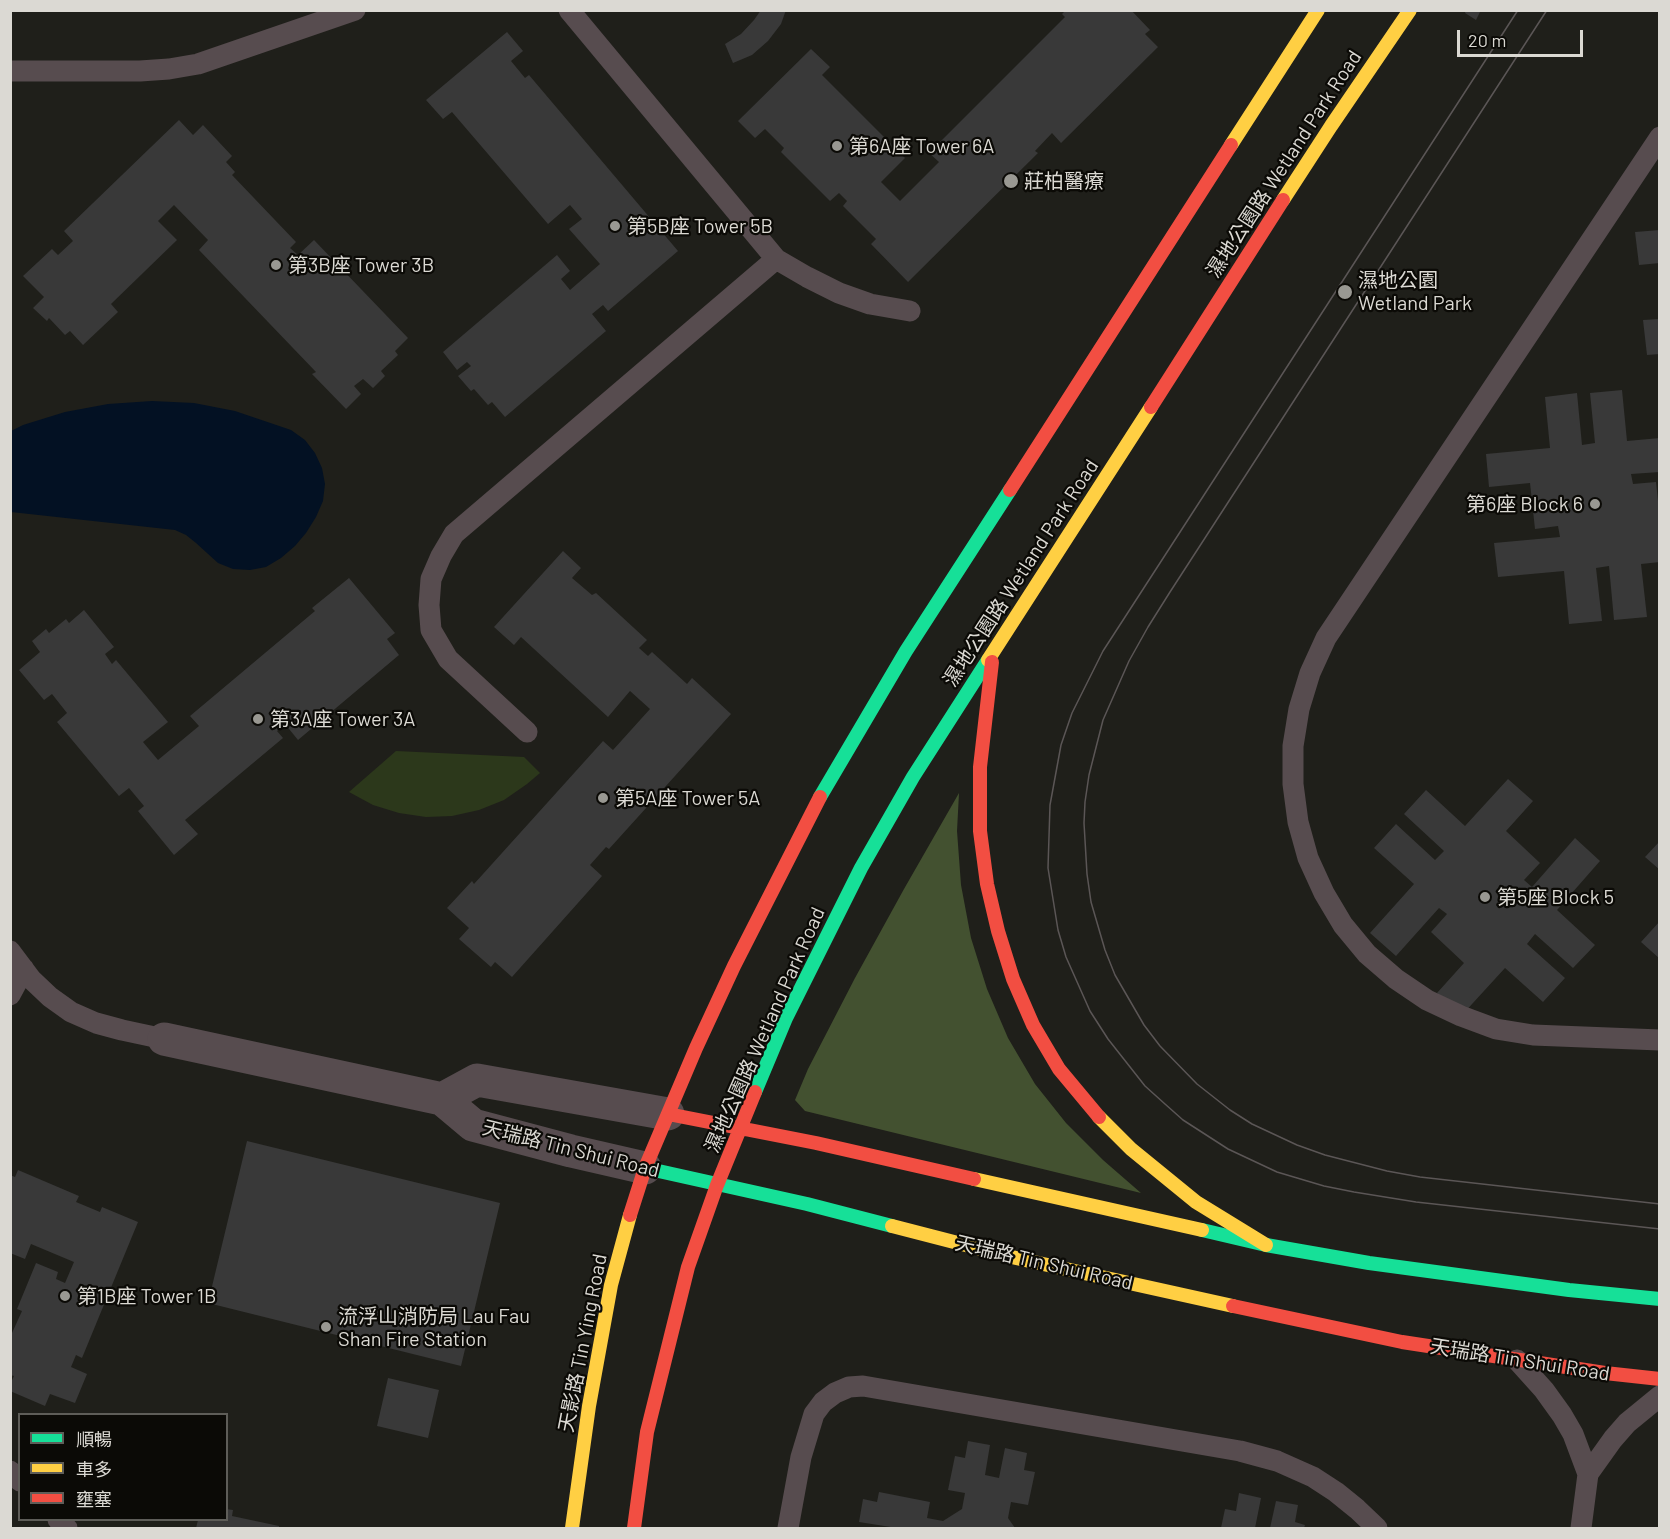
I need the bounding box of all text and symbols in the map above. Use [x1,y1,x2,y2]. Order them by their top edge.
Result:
scale bar [1460,18,1586,56]
text: 20 m [1468,29,1506,51]
street label: 濕地公園路 Wetland Park Road [1201,46,1367,282]
place label: 第6A座 Tower 6A [849,134,994,158]
marker: 第6A座 Tower 6A [830,139,844,153]
place label: 莊柏醫療 [1024,169,1104,193]
marker: 莊柏醫療 [1002,172,1020,190]
place label: 第5B座 Tower 5B [627,214,773,238]
marker: 第5B座 Tower 5B [608,219,622,233]
place label: 第3B座 Tower 3B [288,253,434,277]
marker: 第3B座 Tower 3B [269,258,283,272]
place label: 濕地公園 Wetland Park [1358,268,1472,315]
marker: 濕地公園 Wetland Park [1336,283,1354,301]
street label: 濕地公園路 Wetland Park Road [938,455,1104,691]
place label: 第6座 Block 6 [1466,492,1583,516]
marker: 第6座 Block 6 [1588,497,1602,511]
place label: 第3A座 Tower 3A [270,707,415,731]
marker: 第3A座 Tower 3A [251,712,265,726]
place label: 第5A座 Tower 5A [615,786,760,810]
marker: 第5A座 Tower 5A [596,791,610,805]
place label: 第5座 Block 5 [1497,885,1614,909]
marker: 第5座 Block 5 [1478,890,1492,904]
street label: 濕地公園路 Wetland Park Road [700,903,830,1157]
street label: 天瑞路 Tin Shui Road [480,1115,662,1183]
street label: 天瑞路 Tin Shui Road [953,1231,1135,1295]
street label: 天影路 Tin Ying Road [554,1252,612,1434]
place label: 第1B座 Tower 1B [77,1284,217,1308]
marker: 第1B座 Tower 1B [58,1289,72,1303]
place label: 流浮山消防局 Lau Fau Shan Fire Station [338,1304,530,1351]
marker: 流浮山消防局 Lau Fau Shan Fire Station [319,1320,333,1334]
street label: 天瑞路 Tin Shui Road [1429,1334,1611,1386]
legend [18,1413,228,1521]
text: 順暢 [76,1428,112,1450]
text: 車多 [76,1458,112,1480]
text: 壅塞 [76,1488,112,1510]

